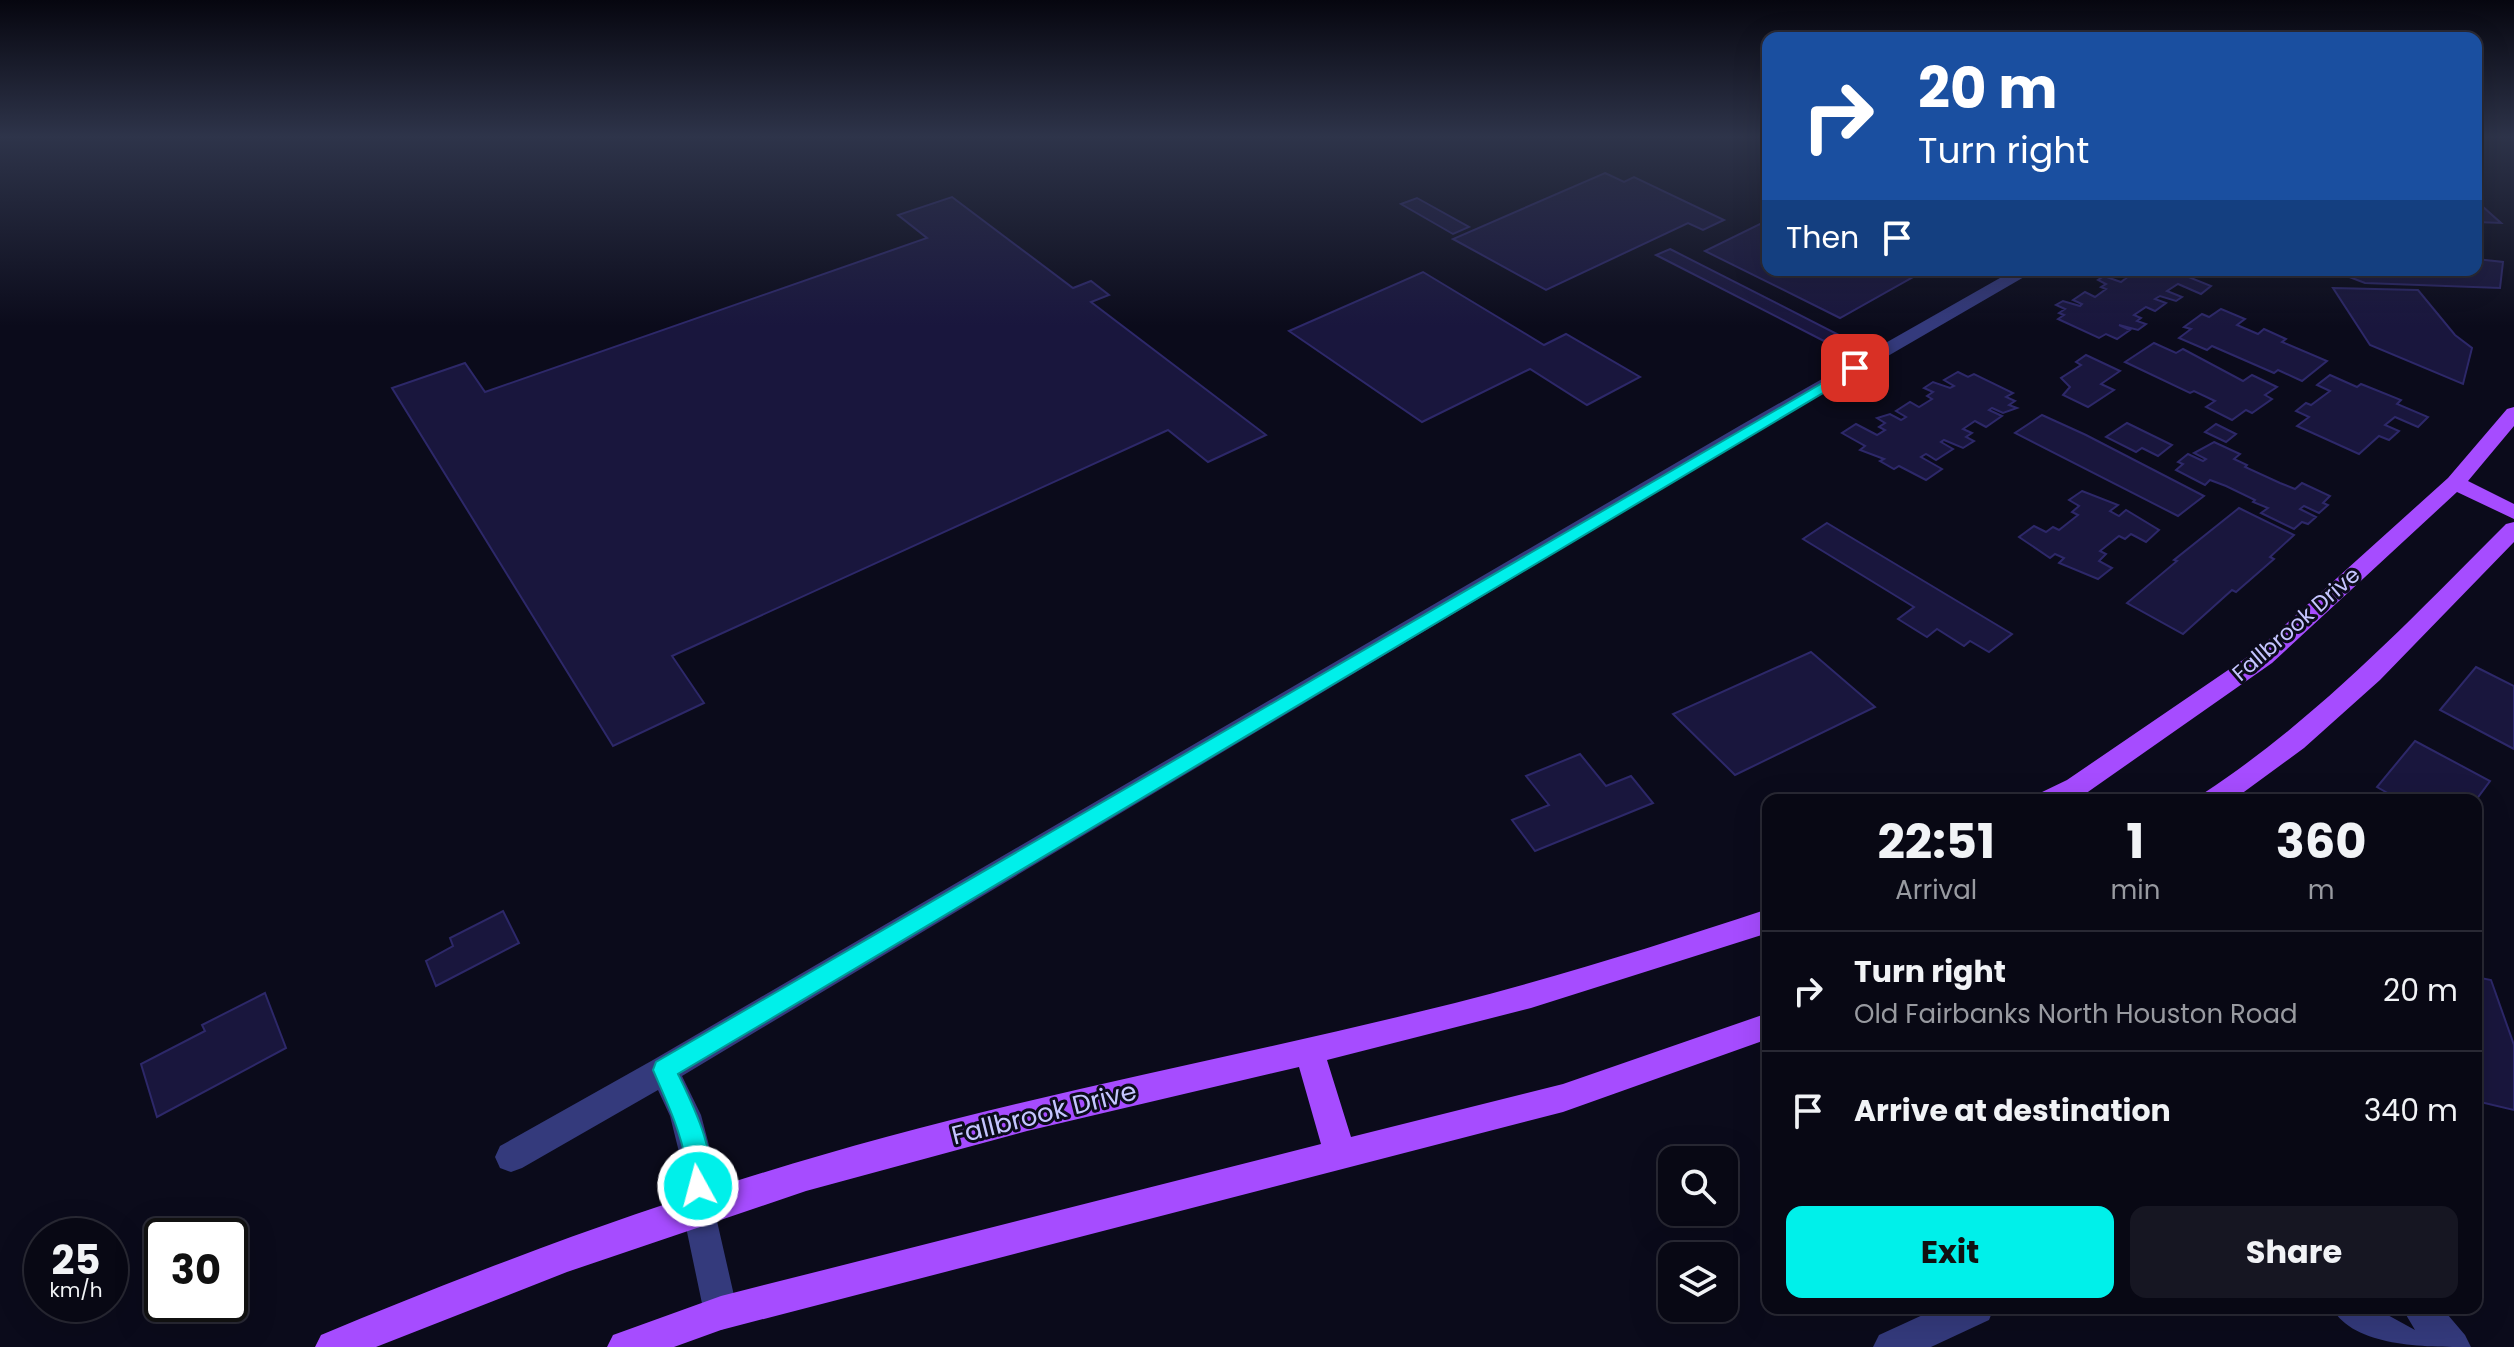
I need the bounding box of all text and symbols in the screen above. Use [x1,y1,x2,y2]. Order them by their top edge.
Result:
text: 20 m [1918,49,2058,128]
icon: right [1786,64,1890,168]
text: Turn right [1918,125,2089,176]
text: Then [1786,216,1859,259]
icon: arrive [1875,216,1919,260]
pin [1821,334,1889,402]
icon: arrive [1833,346,1877,390]
street label: Fallbrook Drive [2225,560,2367,688]
text: 22:51 [1877,808,1995,875]
text: 1 [2126,808,2144,875]
text: 360 [2276,808,2367,875]
text: Arrival [1895,872,1977,908]
text: min [2110,872,2160,908]
text: m [2308,872,2335,908]
text: Turn right [1854,950,2006,993]
icon: right [1786,969,1830,1013]
text: 20 m [2383,969,2458,1012]
text: Old Fairbanks North Houston Road [1854,996,2298,1032]
street label: Fallbrook Drive [948,1073,1140,1153]
icon: arrive [1786,1089,1830,1133]
text: Arrive at destination [1854,1089,2171,1132]
text: 340 m [2364,1089,2458,1132]
position arrow [656,1144,740,1228]
map controls [1658,1146,1738,1322]
button: search [1658,1146,1738,1226]
button: Exit [1786,1206,2114,1298]
button: Share [2130,1206,2458,1298]
speed limit sign: 30 [144,1218,248,1322]
text: 25 [52,1232,100,1288]
button: layers [1658,1242,1738,1322]
text: km/h [49,1276,103,1304]

